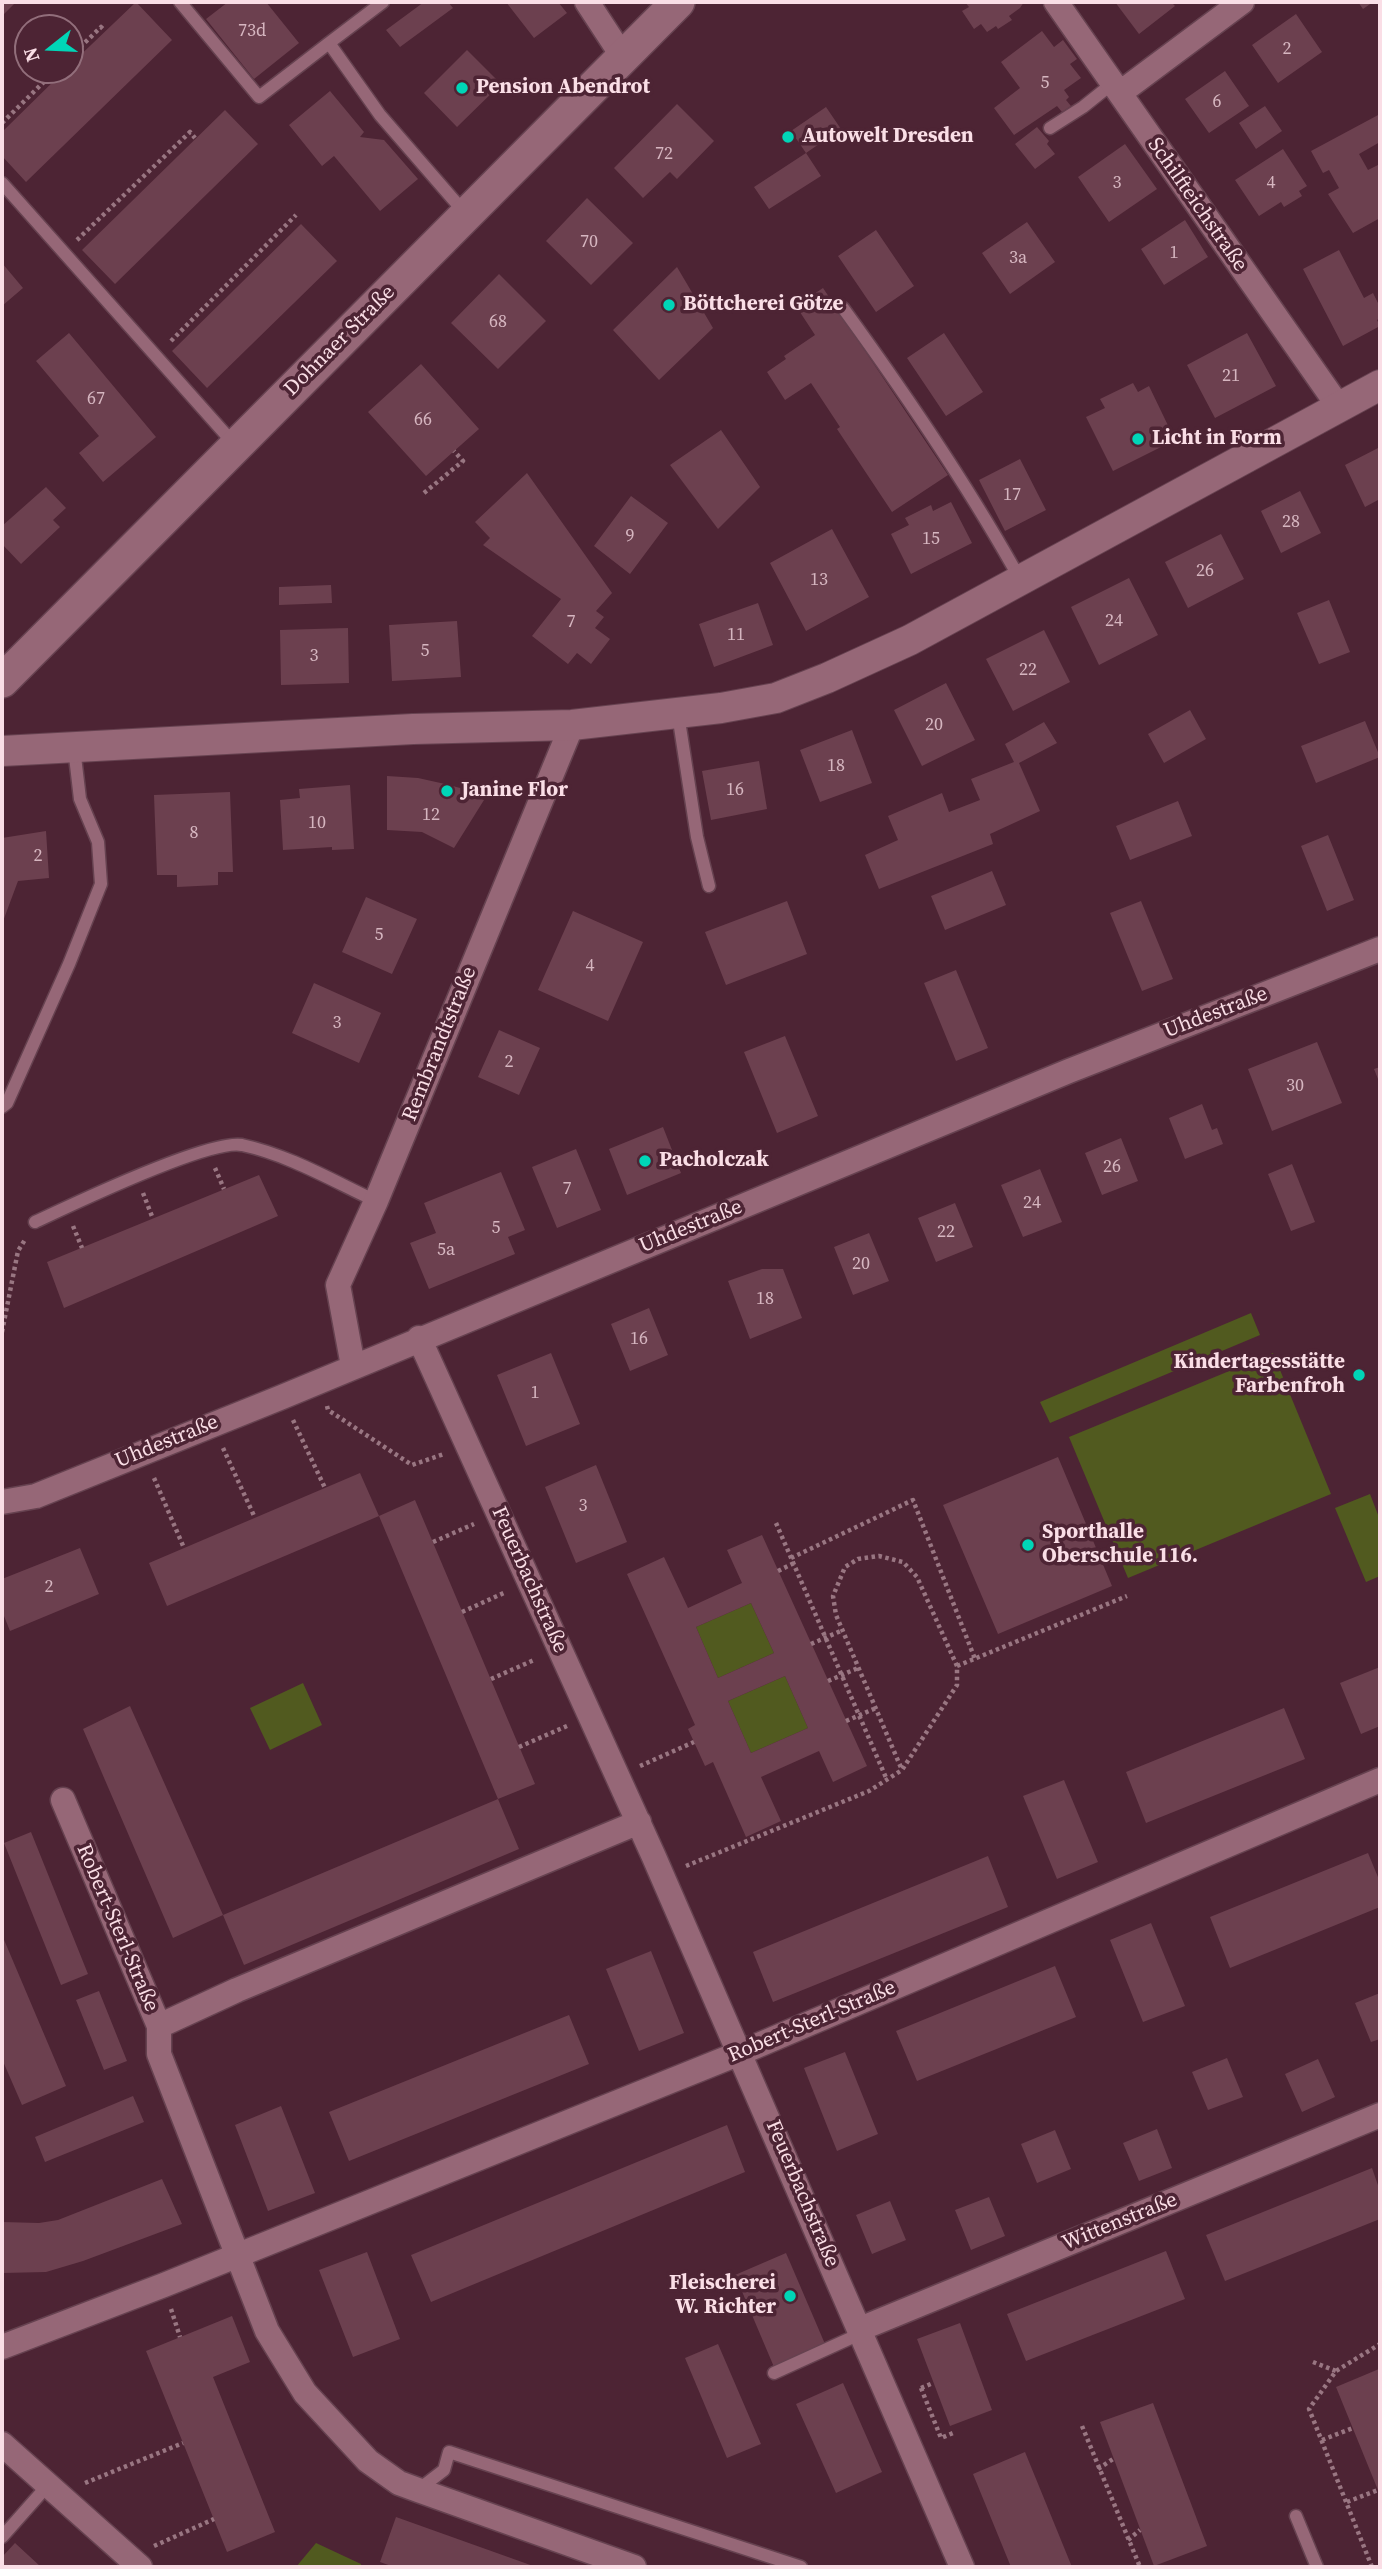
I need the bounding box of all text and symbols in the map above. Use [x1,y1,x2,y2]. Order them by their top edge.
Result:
north arrow [14,14,84,84]
house number: 73d [238,20,266,42]
house number: 2 [1283,38,1291,60]
text: N [16,44,45,65]
house number: 5 [1041,72,1049,94]
place label: Pension Abendrot [476,75,650,101]
marker: Pension Abendrot [454,80,470,96]
house number: 6 [1213,91,1221,113]
place label: Autowelt Dresden [802,124,974,150]
marker: Autowelt Dresden [780,129,796,145]
street label: Schilfteichstraße [1142,133,1252,277]
house number: 72 [655,143,673,165]
house number: 3 [1113,172,1121,194]
house number: 4 [1267,172,1275,194]
house number: 70 [580,231,598,253]
house number: 1 [1170,242,1178,264]
house number: 3a [1009,247,1027,269]
street label: Dohnaer Straße [279,280,401,402]
place label: Böttcherei Götze [683,292,843,318]
marker: Böttcherei Götze [661,297,677,313]
house number: 68 [489,311,507,333]
house number: 21 [1222,365,1240,387]
house number: 67 [87,388,105,410]
house number: 66 [414,409,432,431]
place label: Licht in Form [1152,426,1282,452]
marker: Licht in Form [1130,431,1146,447]
house number: 17 [1003,484,1021,506]
house number: 28 [1282,511,1300,533]
house number: 9 [626,525,634,547]
house number: 15 [922,528,940,550]
house number: 26 [1196,560,1214,582]
house number: 13 [810,569,828,591]
house number: 24 [1105,610,1123,632]
house number: 7 [567,611,575,633]
house number: 11 [727,624,745,646]
house number: 5 [421,640,429,662]
house number: 3 [310,645,318,667]
house number: 22 [1019,659,1037,681]
house number: 20 [925,714,943,736]
house number: 18 [827,755,845,777]
place label: Janine Flor [461,778,568,804]
house number: 16 [726,779,744,801]
marker: Janine Flor [439,783,455,799]
house number: 12 [422,804,440,826]
house number: 10 [308,812,326,834]
house number: 8 [190,822,198,844]
house number: 2 [34,845,42,867]
house number: 5 [375,924,383,946]
house number: 4 [586,955,594,977]
street label: Rembrandtstraße [398,963,482,1125]
street label: Uhdestraße [1161,982,1271,1044]
house number: 3 [333,1012,341,1034]
house number: 2 [505,1051,513,1073]
house number: 30 [1286,1075,1304,1097]
place label: Pacholczak [659,1148,769,1174]
marker: Pacholczak [637,1153,653,1169]
house number: 26 [1103,1156,1121,1178]
house number: 7 [563,1178,571,1200]
house number: 24 [1023,1192,1041,1214]
street label: Uhdestraße [636,1195,746,1259]
house number: 5 [492,1217,500,1239]
house number: 22 [937,1221,955,1243]
house number: 5a [437,1239,455,1261]
house number: 20 [852,1253,870,1275]
house number: 18 [756,1288,774,1310]
house number: 16 [630,1328,648,1350]
place label: Kindertagesstätte Farbenfroh [1173,1350,1345,1400]
marker: Kindertagesstätte Farbenfroh [1351,1367,1367,1383]
house number: 1 [531,1382,539,1404]
street label: Uhdestraße [112,1410,222,1474]
house number: 3 [579,1495,587,1517]
street label: Feuerbachstraße [486,1503,572,1657]
place label: Sporthalle Oberschule 116. [1042,1520,1198,1570]
marker: Sporthalle Oberschule 116. [1020,1537,1036,1553]
house number: 2 [45,1576,53,1598]
street label: Robert-Sterl-Straße [70,1840,164,2016]
street label: Robert-Sterl-Straße [724,1975,900,2069]
street label: Feuerbachstraße [760,2117,844,2271]
street label: Wittenstraße [1059,2188,1181,2256]
place label: Fleischerei W. Richter [669,2271,776,2321]
marker: Fleischerei W. Richter [782,2288,798,2304]

